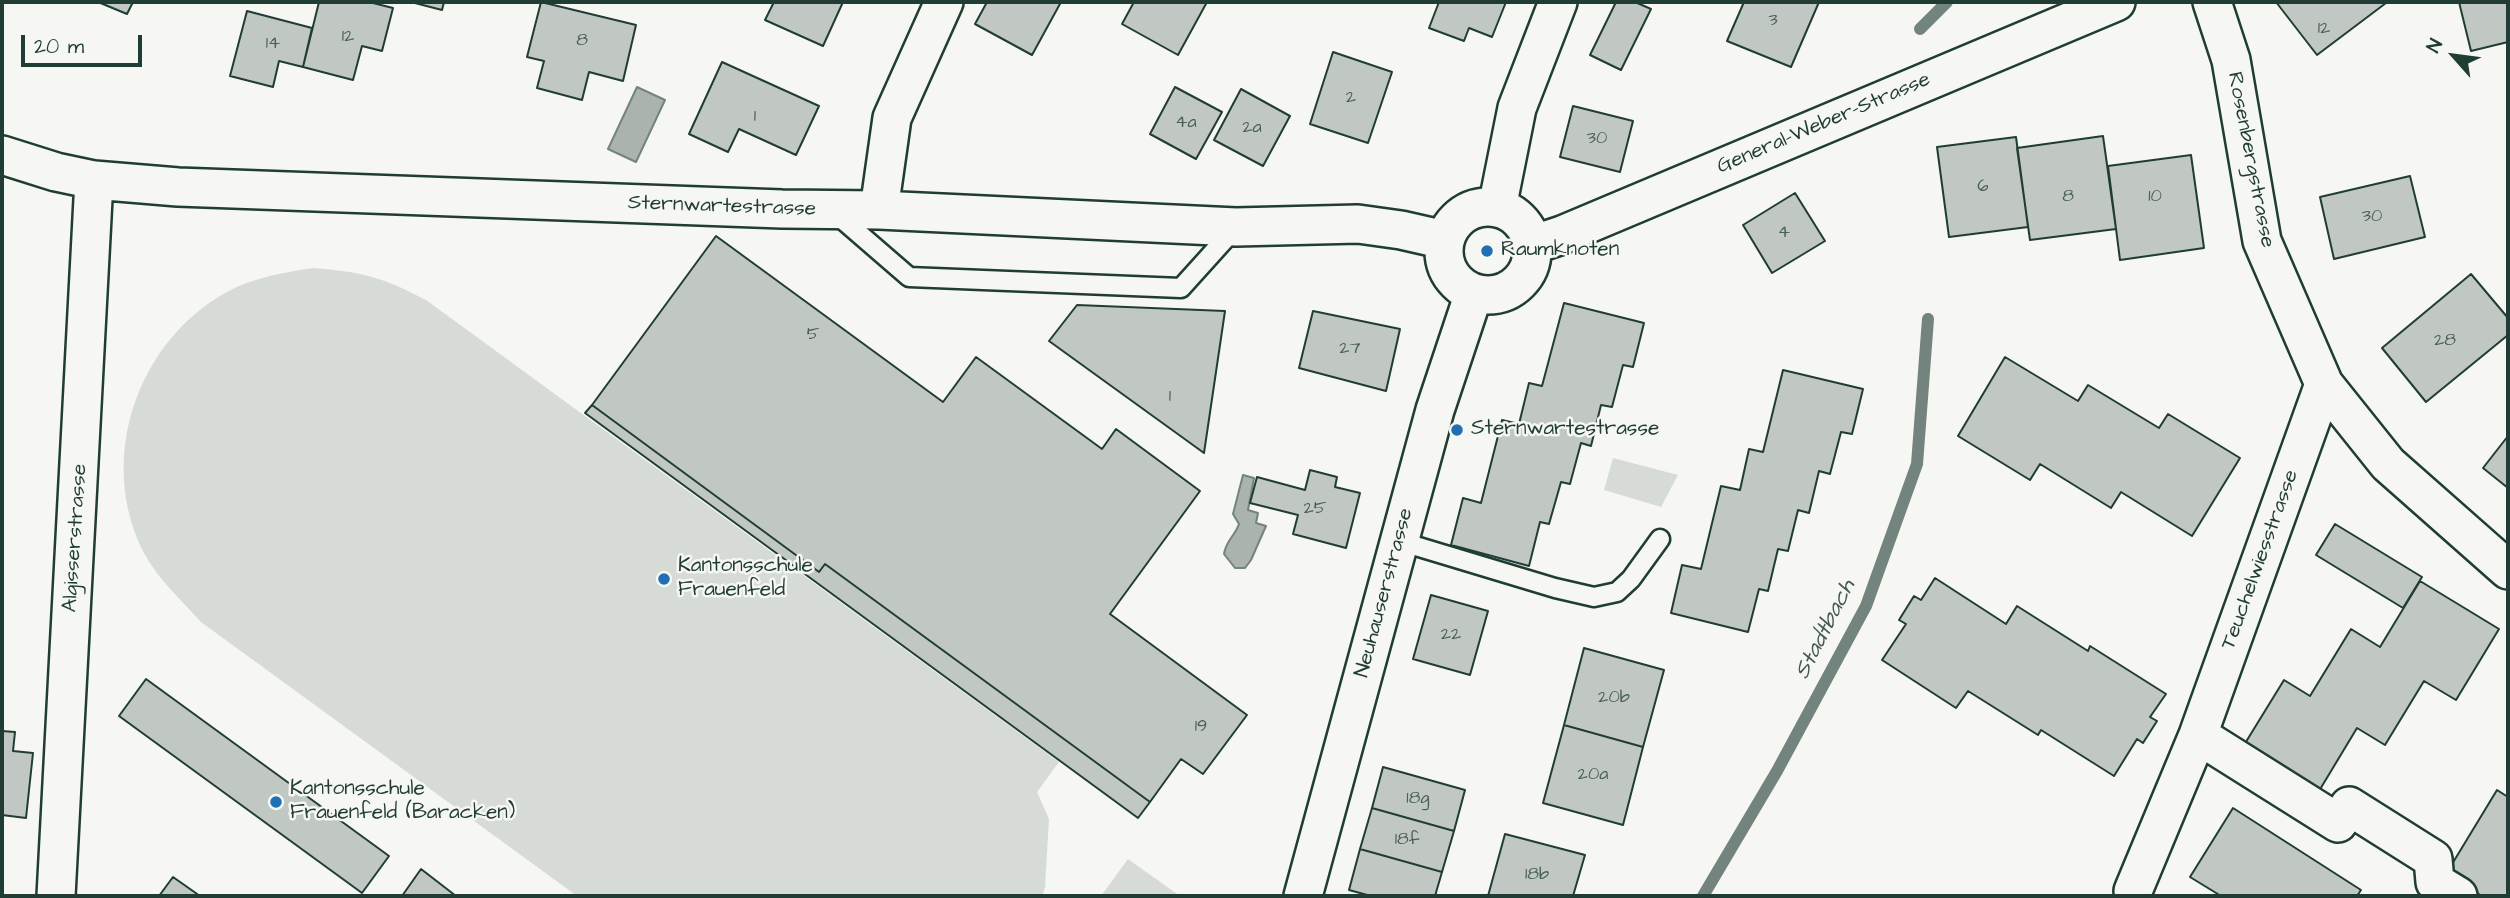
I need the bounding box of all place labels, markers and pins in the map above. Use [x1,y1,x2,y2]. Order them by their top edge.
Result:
place label: Raumknoten [1501,238,1619,264]
marker: Raumknoten [1479,243,1495,259]
place label: Sternwartestrasse [1471,417,1659,443]
marker: Sternwartestrasse [1449,422,1465,438]
place label: Kantonsschule Frauenfeld [678,554,813,604]
marker: Kantonsschule Frauenfeld [656,571,672,587]
place label: Kantonsschule Frauenfeld (Baracken) [290,777,515,827]
marker: Kantonsschule Frauenfeld (Baracken) [268,794,284,810]

